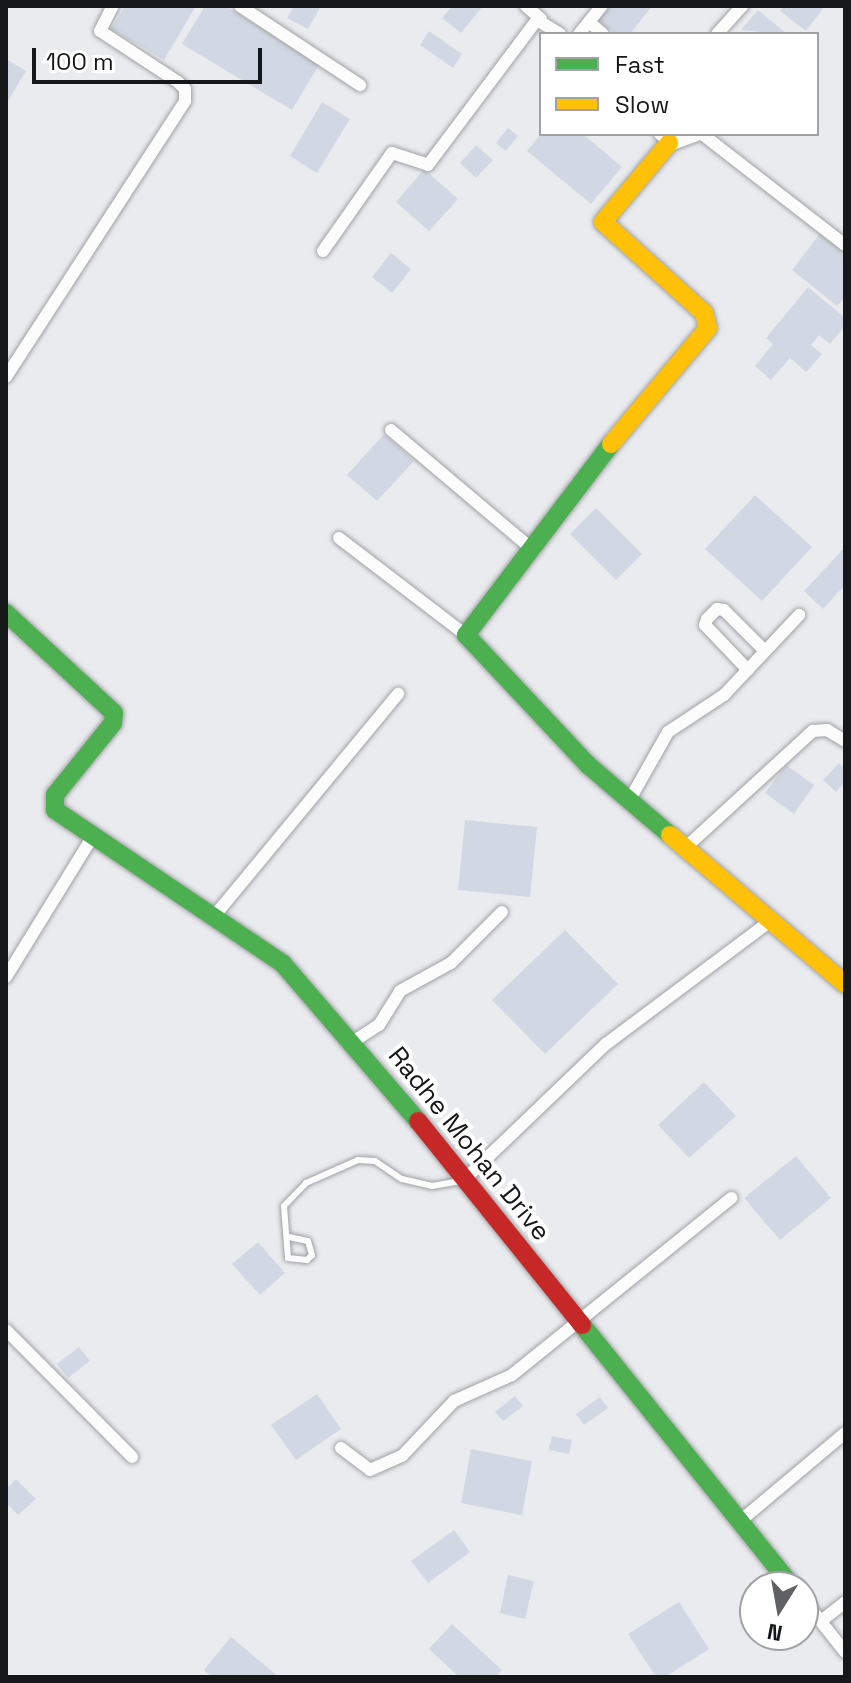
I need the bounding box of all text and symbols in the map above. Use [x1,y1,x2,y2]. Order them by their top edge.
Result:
scale bar [36,32,266,82]
legend [539,32,819,136]
text: 100 m [46,46,114,77]
text: Fast [615,49,665,80]
text: Slow [615,89,669,120]
street label: Radhe Mohan Drive [381,1041,557,1247]
north arrow [739,1571,819,1651]
text: N [765,1617,785,1648]

